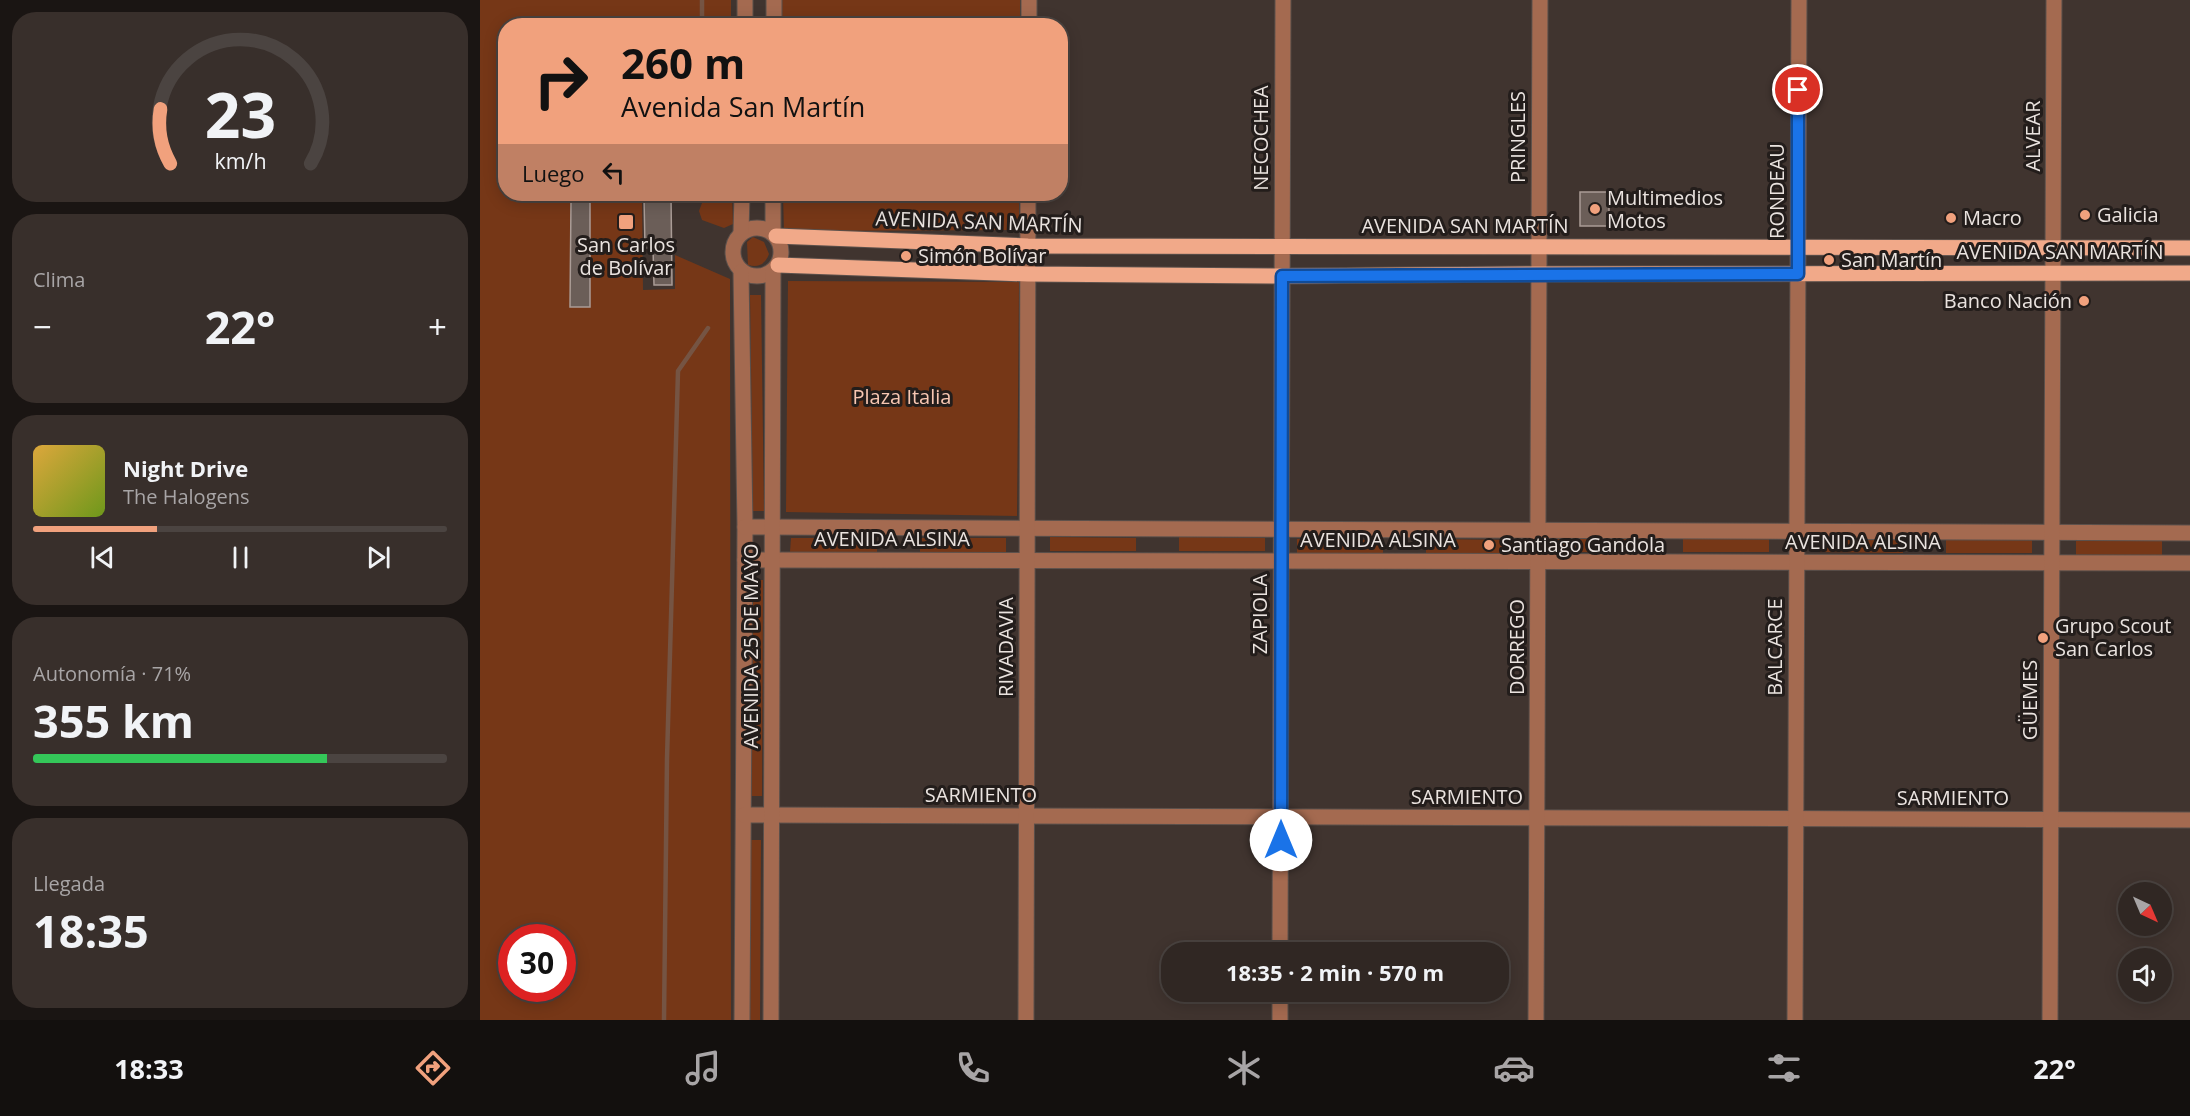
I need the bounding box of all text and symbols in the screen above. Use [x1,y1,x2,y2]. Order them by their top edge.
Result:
text: 260 m [621,34,745,91]
icon: right [522,42,600,120]
pin [1772,64,1823,115]
text: 23 [204,71,276,156]
icon: arrive [1781,73,1814,106]
street label: NECOCHEA [1247,85,1274,191]
text: Avenida San Martín [621,88,865,125]
street label: PRINGLES [1504,91,1531,183]
street label: ALVEAR [2019,100,2046,172]
street label: RONDEAU [1763,143,1790,239]
text: km/h [214,146,266,175]
icon: left [597,156,630,189]
text: Luego [522,158,585,188]
place label: Multimedios Motos [1607,184,1723,234]
place label: Galicia [2097,201,2159,228]
marker: Multimedios Motos [1588,202,1602,216]
street label: AVENIDA SAN MARTÍN [875,204,1083,239]
place label: Macro [1963,204,2022,231]
marker: Galicia [2078,208,2092,222]
marker: Macro [1944,211,1958,225]
street label: AVENIDA SAN MARTÍN [1361,212,1569,239]
marker: San Carlos de Bolívar [617,213,635,231]
place label: San Carlos de Bolívar [577,231,675,281]
street label: AVENIDA SAN MARTÍN [1956,238,2164,265]
place label: Simón Bolívar [918,242,1046,269]
place label: San Martín [1841,246,1942,273]
marker: Simón Bolívar [899,249,913,263]
marker: San Martín [1822,253,1836,267]
text: Clima [33,266,85,293]
place label: Banco Nación [1944,287,2072,314]
marker: Banco Nación [2077,294,2091,308]
text: 22° [205,296,275,357]
text: − [33,304,52,349]
text: + [428,304,447,349]
park label: Plaza Italia [853,383,951,410]
text: Night Drive [123,453,248,483]
text: The Halogens [123,483,250,510]
street label: AVENIDA ALSINA [814,525,970,552]
street label: AVENIDA ALSINA [1300,526,1456,553]
street label: AVENIDA ALSINA [1785,528,1941,555]
place label: Santiago Gandola [1501,531,1665,558]
marker: Santiago Gandola [1482,538,1496,552]
icon: previous [86,541,119,574]
icon: pause [224,541,257,574]
icon: next [362,541,395,574]
street label: AVENIDA 25 DE MAYO [737,544,764,748]
street label: ZAPIOLA [1246,573,1273,654]
street label: RIVADAVIA [992,597,1019,697]
street label: BALCARCE [1761,598,1788,696]
street label: DORREGO [1503,599,1530,695]
place label: Grupo Scout San Carlos [2055,612,2171,662]
marker: Grupo Scout San Carlos [2036,631,2050,645]
text: Autonomía · 71% [33,660,191,687]
street label: GÜEMES [2016,660,2043,740]
text: 355 km [33,690,194,751]
street label: SARMIENTO [925,781,1037,808]
street label: SARMIENTO [1411,783,1523,810]
street label: SARMIENTO [1897,784,2009,811]
position arrow [1249,808,1313,872]
text: Llegada [33,870,105,897]
north arrow [2118,882,2172,936]
map controls [2118,882,2172,1002]
text: 18:35 [33,900,149,961]
speed limit sign: 30 [498,924,576,1002]
button: sound [2118,948,2172,1002]
text: 18:35 · 2 min · 570 m [1226,957,1444,987]
icon: directions [412,1047,454,1089]
icon: music [682,1047,724,1089]
icon: phone [952,1047,994,1089]
icon: climate [1223,1047,1265,1089]
icon: car [1493,1047,1535,1089]
icon: filters [1763,1047,1805,1089]
text: 18:33 [114,1050,184,1087]
text: 22° [2033,1050,2076,1087]

